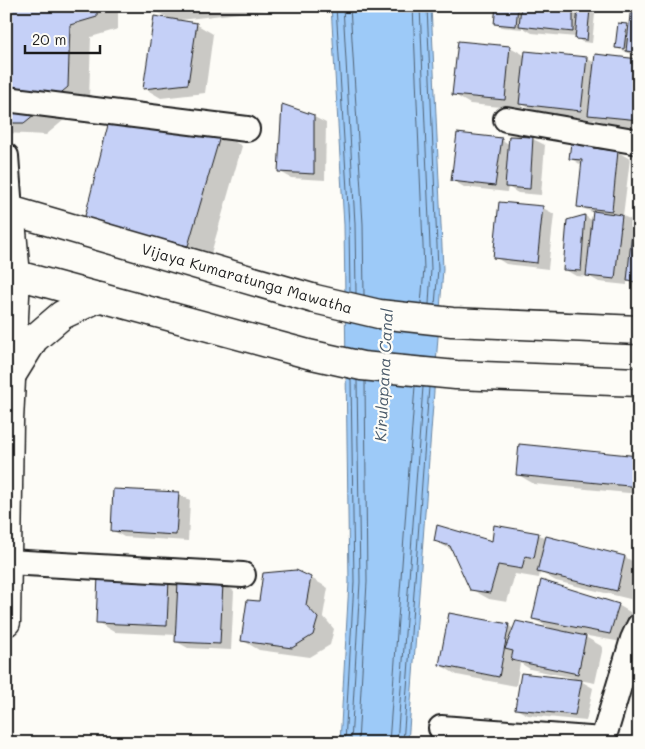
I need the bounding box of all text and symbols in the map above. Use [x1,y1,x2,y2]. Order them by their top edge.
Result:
scale bar [25,22,100,54]
text: 20 m [32,29,66,49]
street label: Vijaya Kumaratunga Mawatha [139,238,355,318]
water label: Kirulapana Canal [369,308,397,442]

